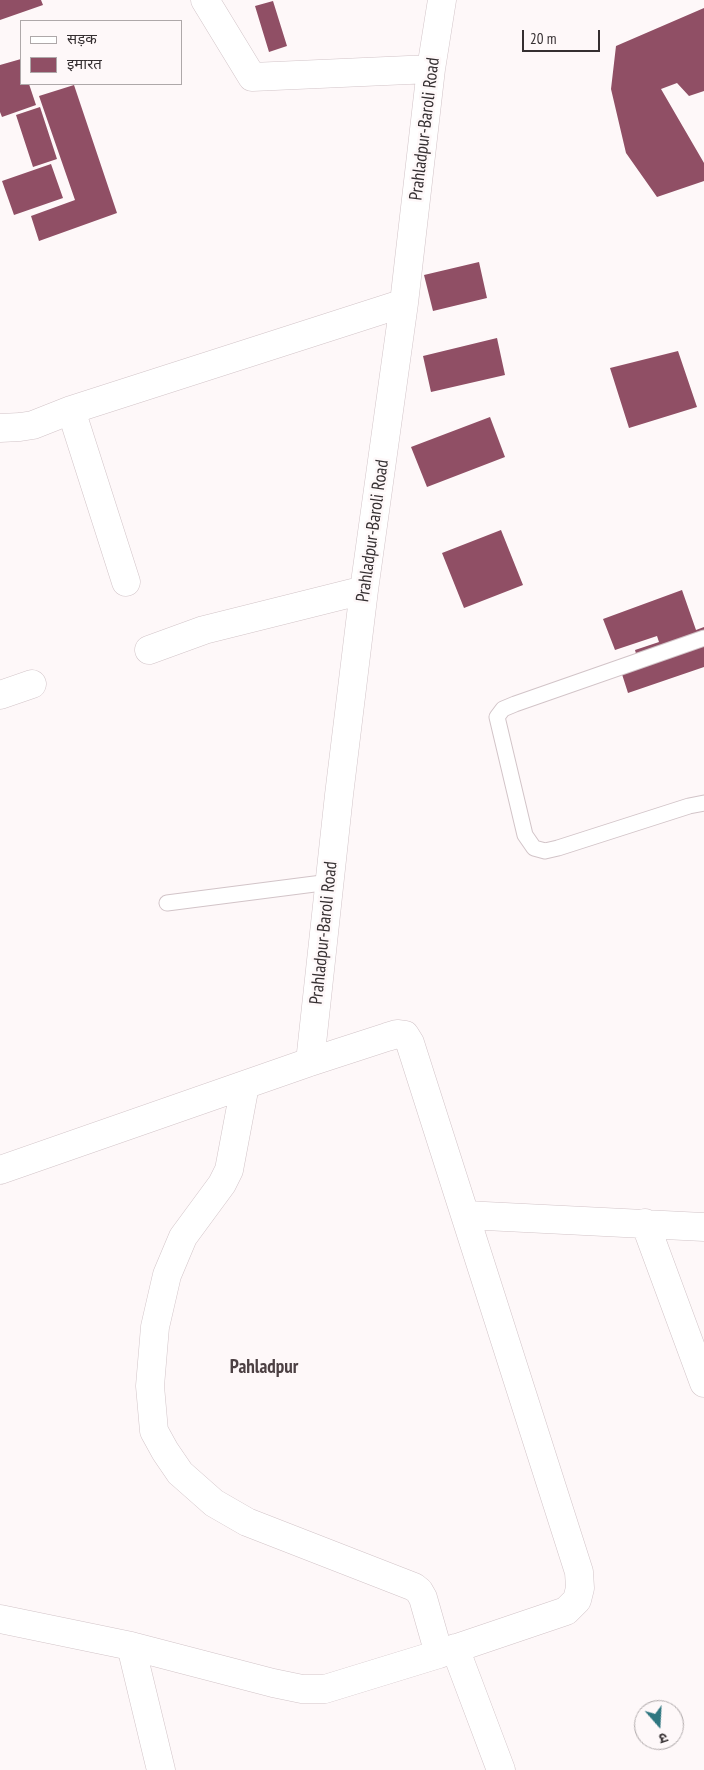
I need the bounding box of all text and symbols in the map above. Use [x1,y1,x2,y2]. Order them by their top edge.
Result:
legend [20,20,182,85]
scale bar [524,20,602,52]
text: सड़क [67,29,97,48]
text: 20 m [530,29,556,48]
text: इमारत [67,54,102,73]
street label: Prahladpur-Baroli Road [406,56,444,202]
street label: Prahladpur-Baroli Road [352,458,394,604]
street label: Prahladpur-Baroli Road [306,860,342,1006]
district label: Pahladpur [230,1357,298,1379]
north arrow [634,1700,684,1750]
text: उ [657,1728,670,1748]

